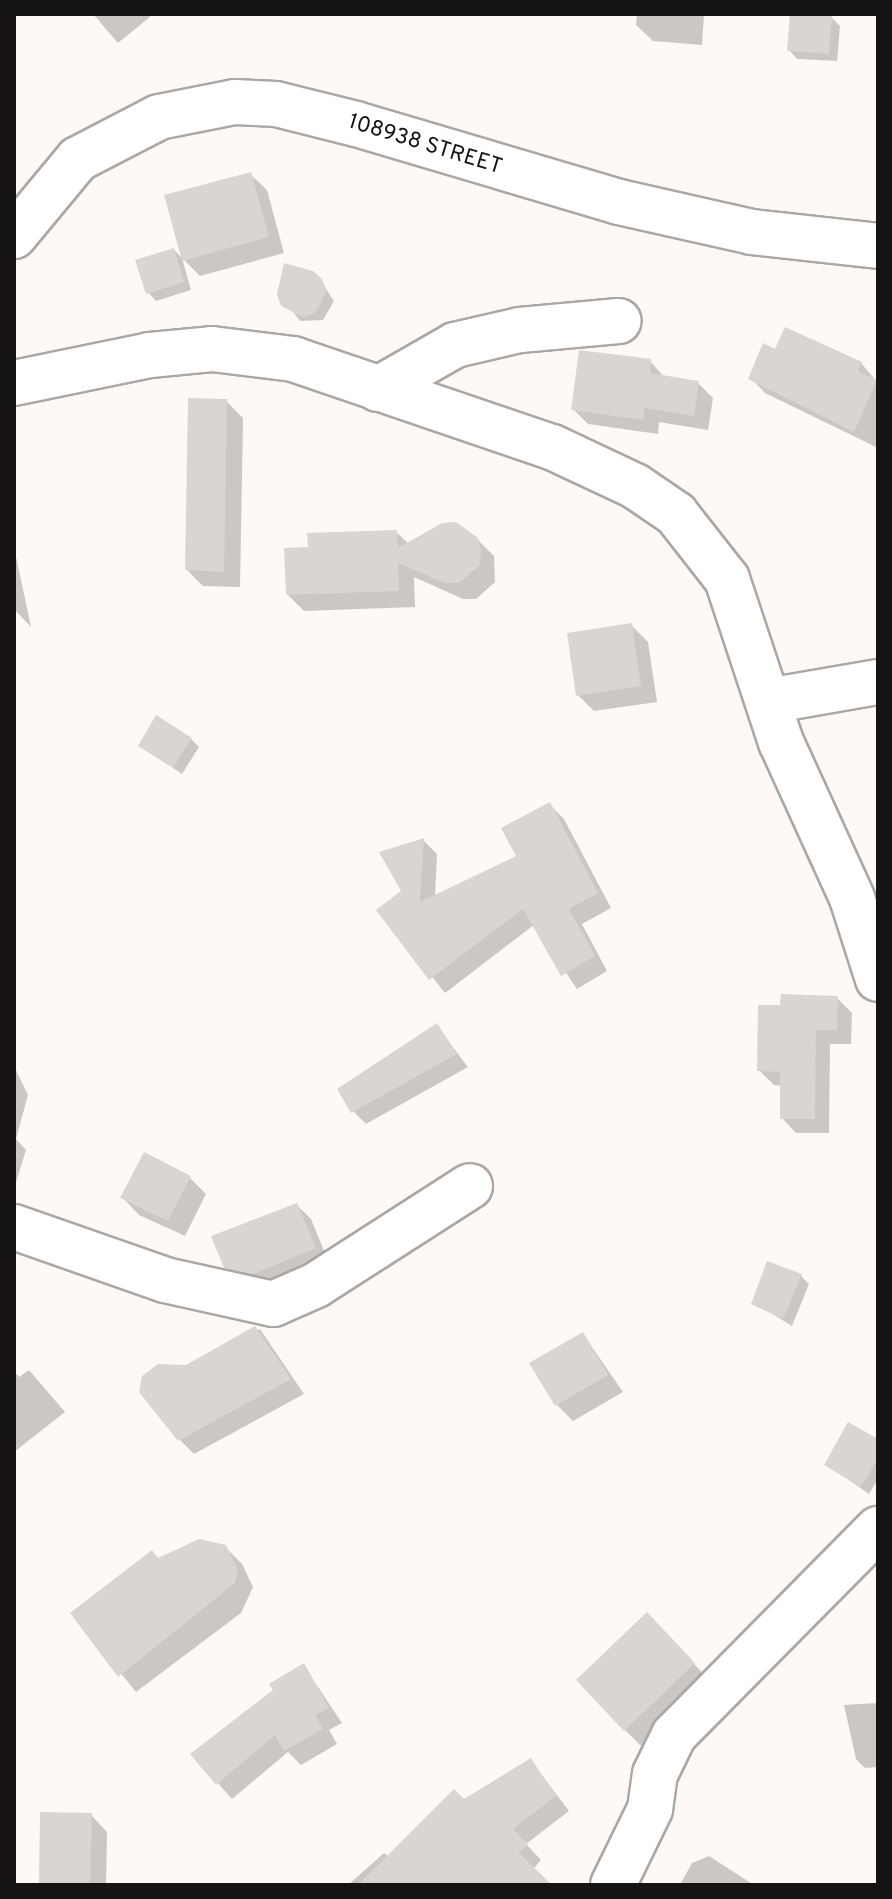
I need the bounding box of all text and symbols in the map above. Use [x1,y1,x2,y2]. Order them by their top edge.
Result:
street label: 108938 STREET [345,109,505,181]

